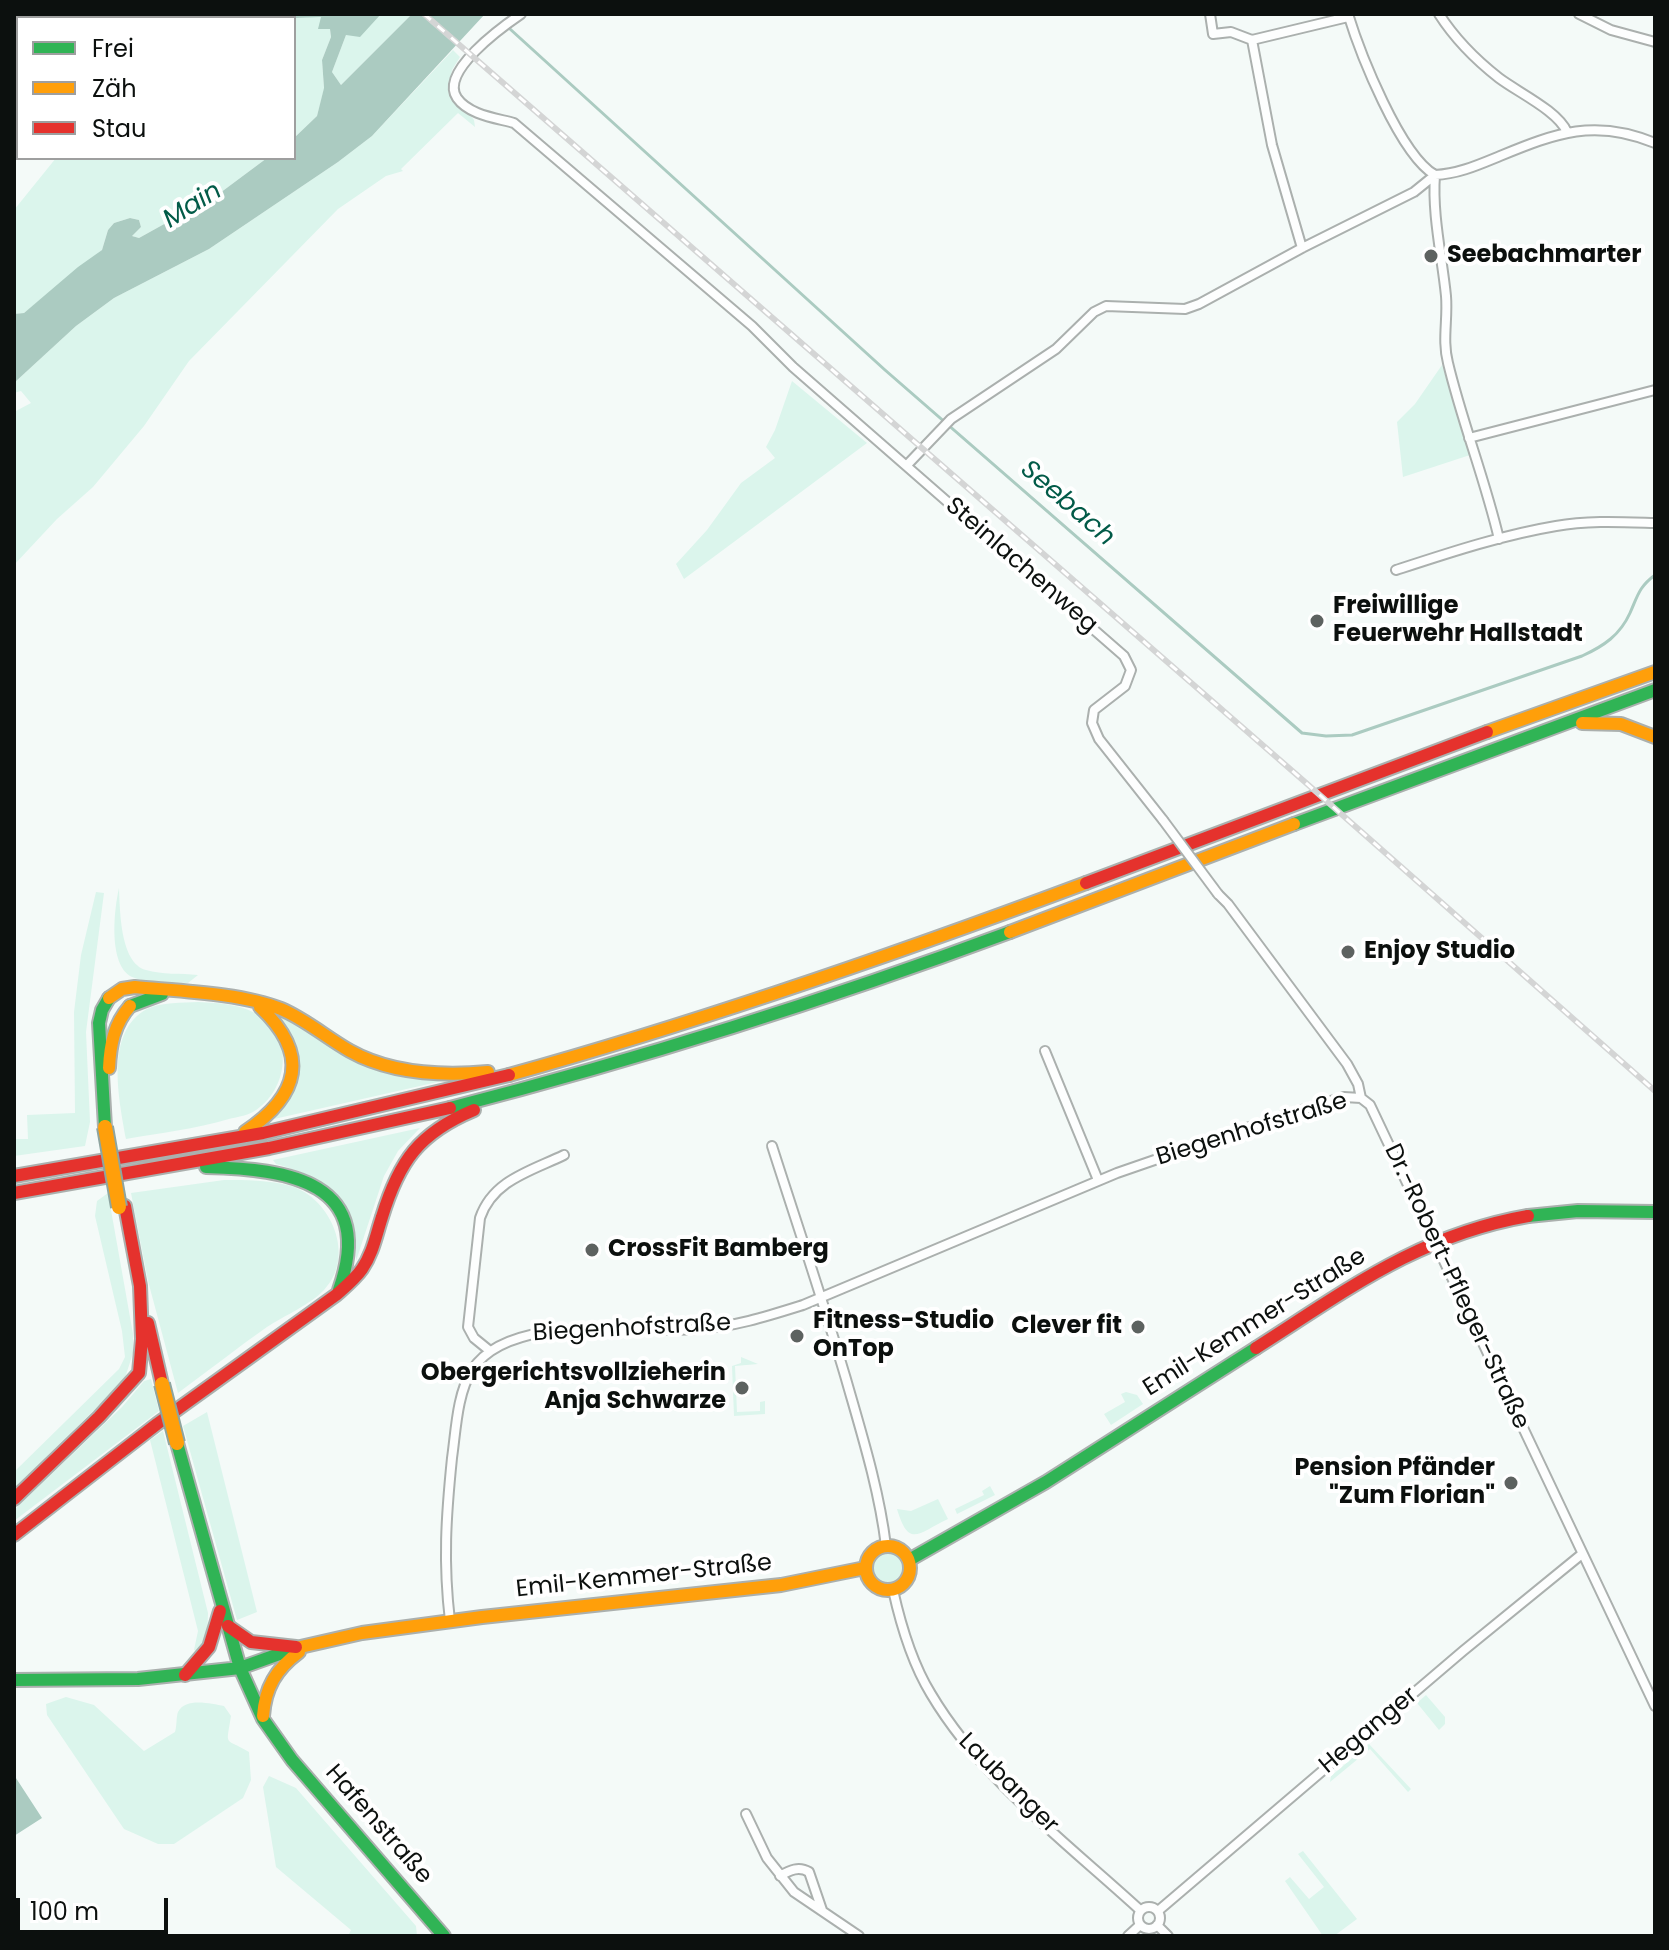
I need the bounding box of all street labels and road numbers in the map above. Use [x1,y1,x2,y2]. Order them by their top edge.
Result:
street label: Steinlachenweg [939,492,1103,640]
street label: Biegenhofstraße [1153,1087,1351,1173]
street label: Dr.-Robert-Pfleger-Straße [1377,1140,1535,1434]
street label: Emil-Kemmer-Straße [1138,1243,1372,1403]
street label: Biegenhofstraße [532,1309,732,1349]
street label: Emil-Kemmer-Straße [515,1549,773,1605]
street label: Heganger [1314,1682,1424,1780]
street label: Laubanger [952,1728,1064,1840]
street label: Hafenstraße [318,1759,438,1891]

